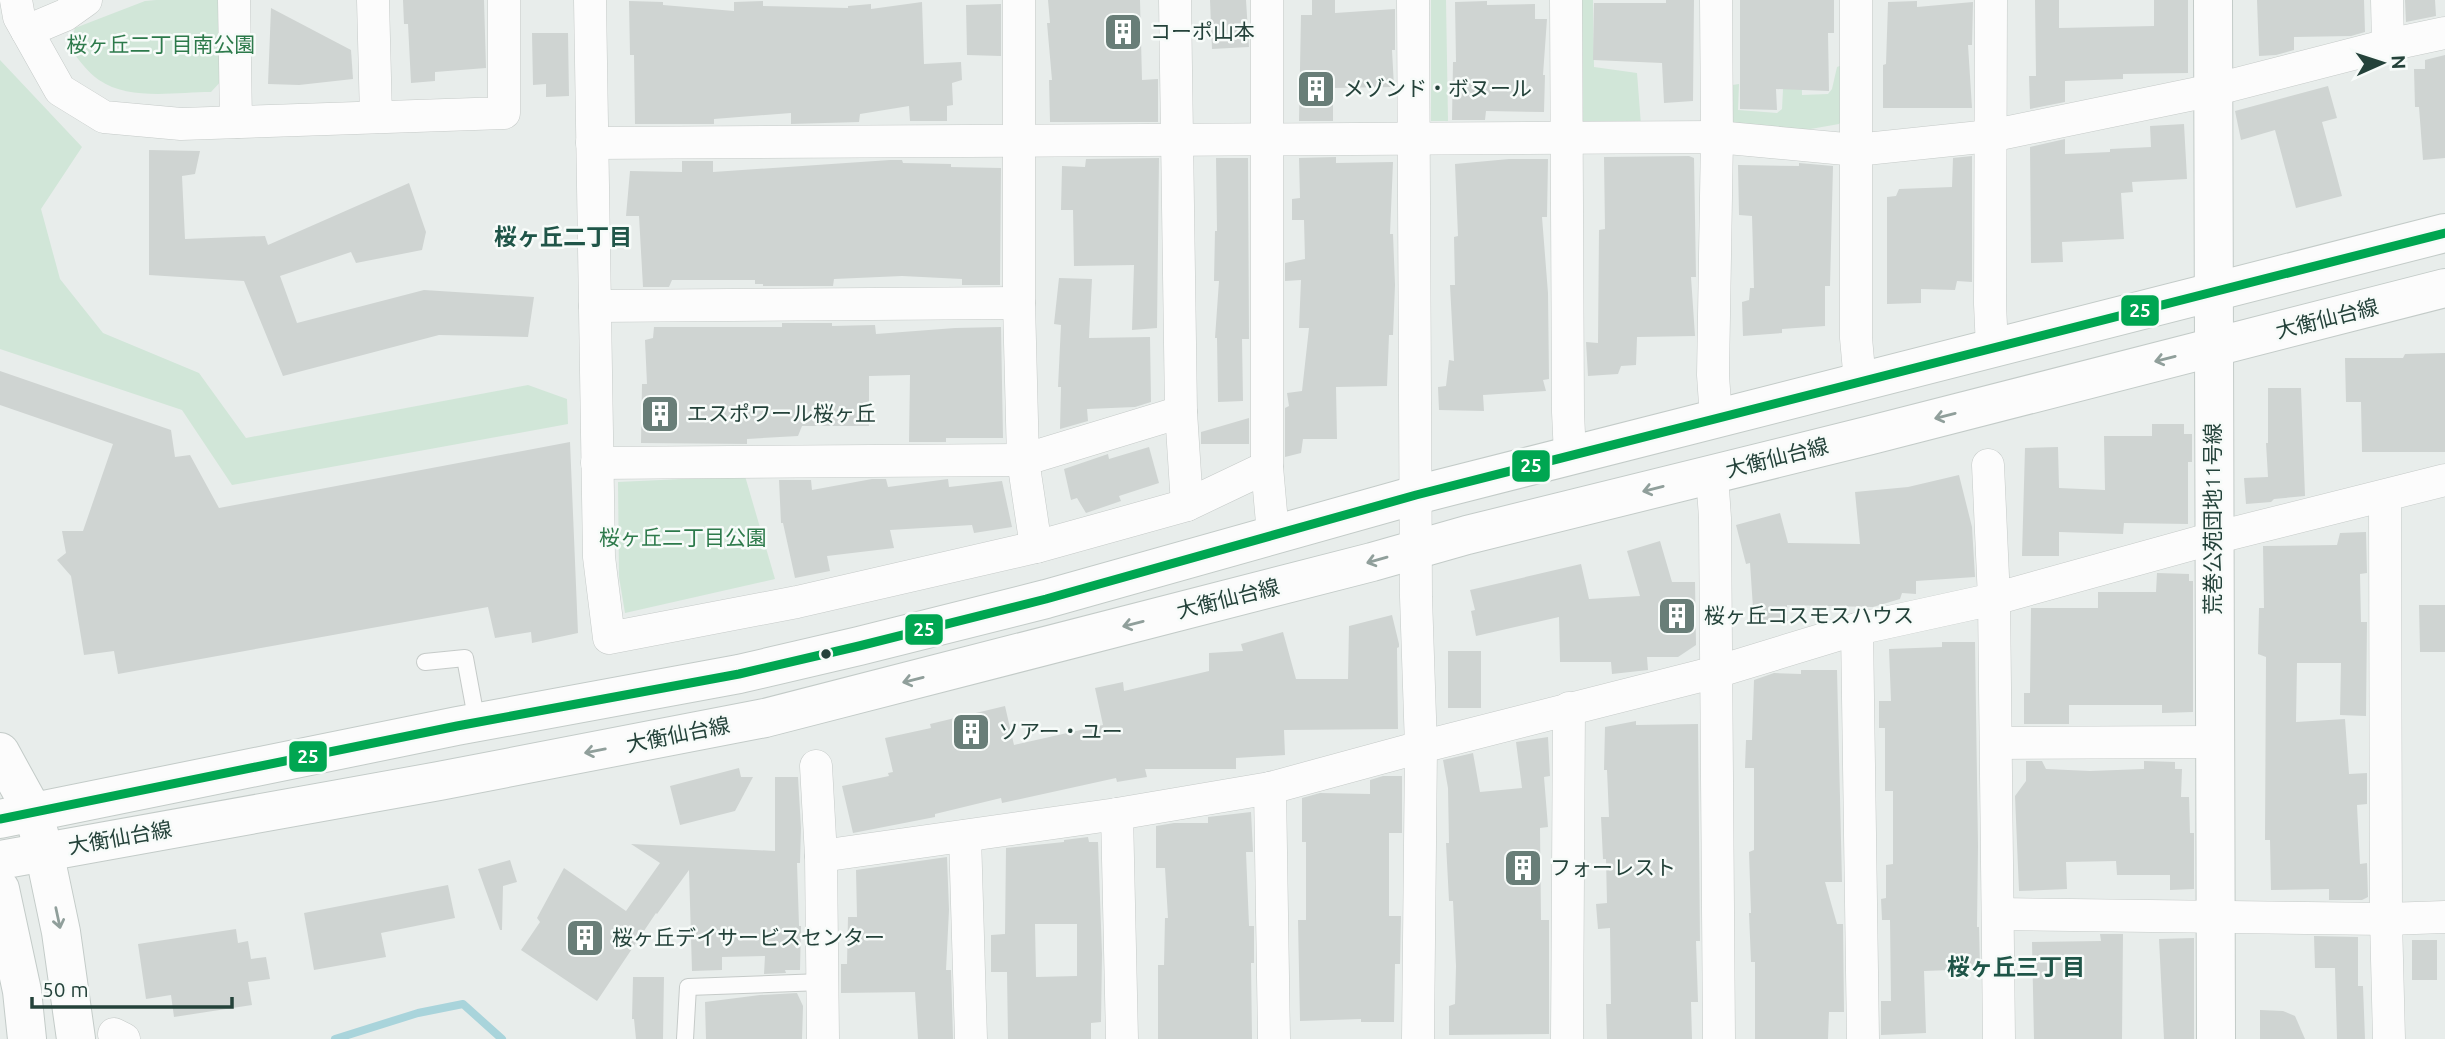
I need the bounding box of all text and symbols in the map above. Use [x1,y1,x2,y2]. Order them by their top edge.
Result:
building icon: コーポ山本 [1102,11,1144,53]
place label: コーポ山本 [1150,19,1255,43]
north arrow [2347,28,2417,98]
park label: 桜ヶ丘二丁目南公園 [67,32,256,56]
text: N [2388,54,2410,70]
building icon: メゾンド・ボヌール [1295,68,1337,110]
place label: メゾンド・ボヌール [1343,76,1532,100]
district label: 桜ヶ丘二丁目 [494,224,632,249]
line badge: 25 [2120,294,2160,327]
street label: 大衡仙台線 [2273,294,2381,342]
text: 25 [2129,299,2151,321]
one-way arrow [2154,353,2177,366]
building icon: エスポワール桜ヶ丘 [639,393,681,435]
place label: エスポワール桜ヶ丘 [687,401,876,425]
one-way arrow [1934,410,1957,423]
street label: 荒巻公苑団地11号線 [2200,423,2224,615]
street label: 大衡仙台線 [1723,433,1831,481]
line badge: 25 [1511,449,1551,483]
text: 25 [1520,454,1542,476]
one-way arrow [1642,483,1665,496]
park label: 桜ヶ丘二丁目公園 [599,525,767,549]
one-way arrow [1367,555,1389,568]
street label: 大衡仙台線 [1174,574,1282,622]
building icon: 桜ヶ丘コスモスハウス [1656,595,1698,637]
place label: 桜ヶ丘コスモスハウス [1704,603,1914,627]
line badge: 25 [904,613,944,646]
text: 25 [913,618,935,640]
one-way arrow [1123,618,1145,631]
unlabelled marker [819,647,833,661]
one-way arrow [902,674,925,687]
building icon: ソアー・ユー [950,711,992,753]
street label: 大衡仙台線 [624,712,732,756]
place label: ソアー・ユー [998,719,1123,743]
line badge: 25 [288,740,328,773]
one-way arrow [584,744,607,758]
text: 25 [297,745,319,767]
street label: 大衡仙台線 [66,816,174,858]
building icon: フォーレスト [1502,847,1544,889]
place label: フォーレスト [1550,855,1676,879]
one-way arrow [51,906,65,929]
building icon: 桜ヶ丘デイサービスセンター [564,917,606,959]
place label: 桜ヶ丘デイサービスセンター [612,925,885,949]
district label: 桜ヶ丘三丁目 [1947,954,2085,979]
scale bar [32,965,231,1009]
text: 50 m [42,977,89,1001]

